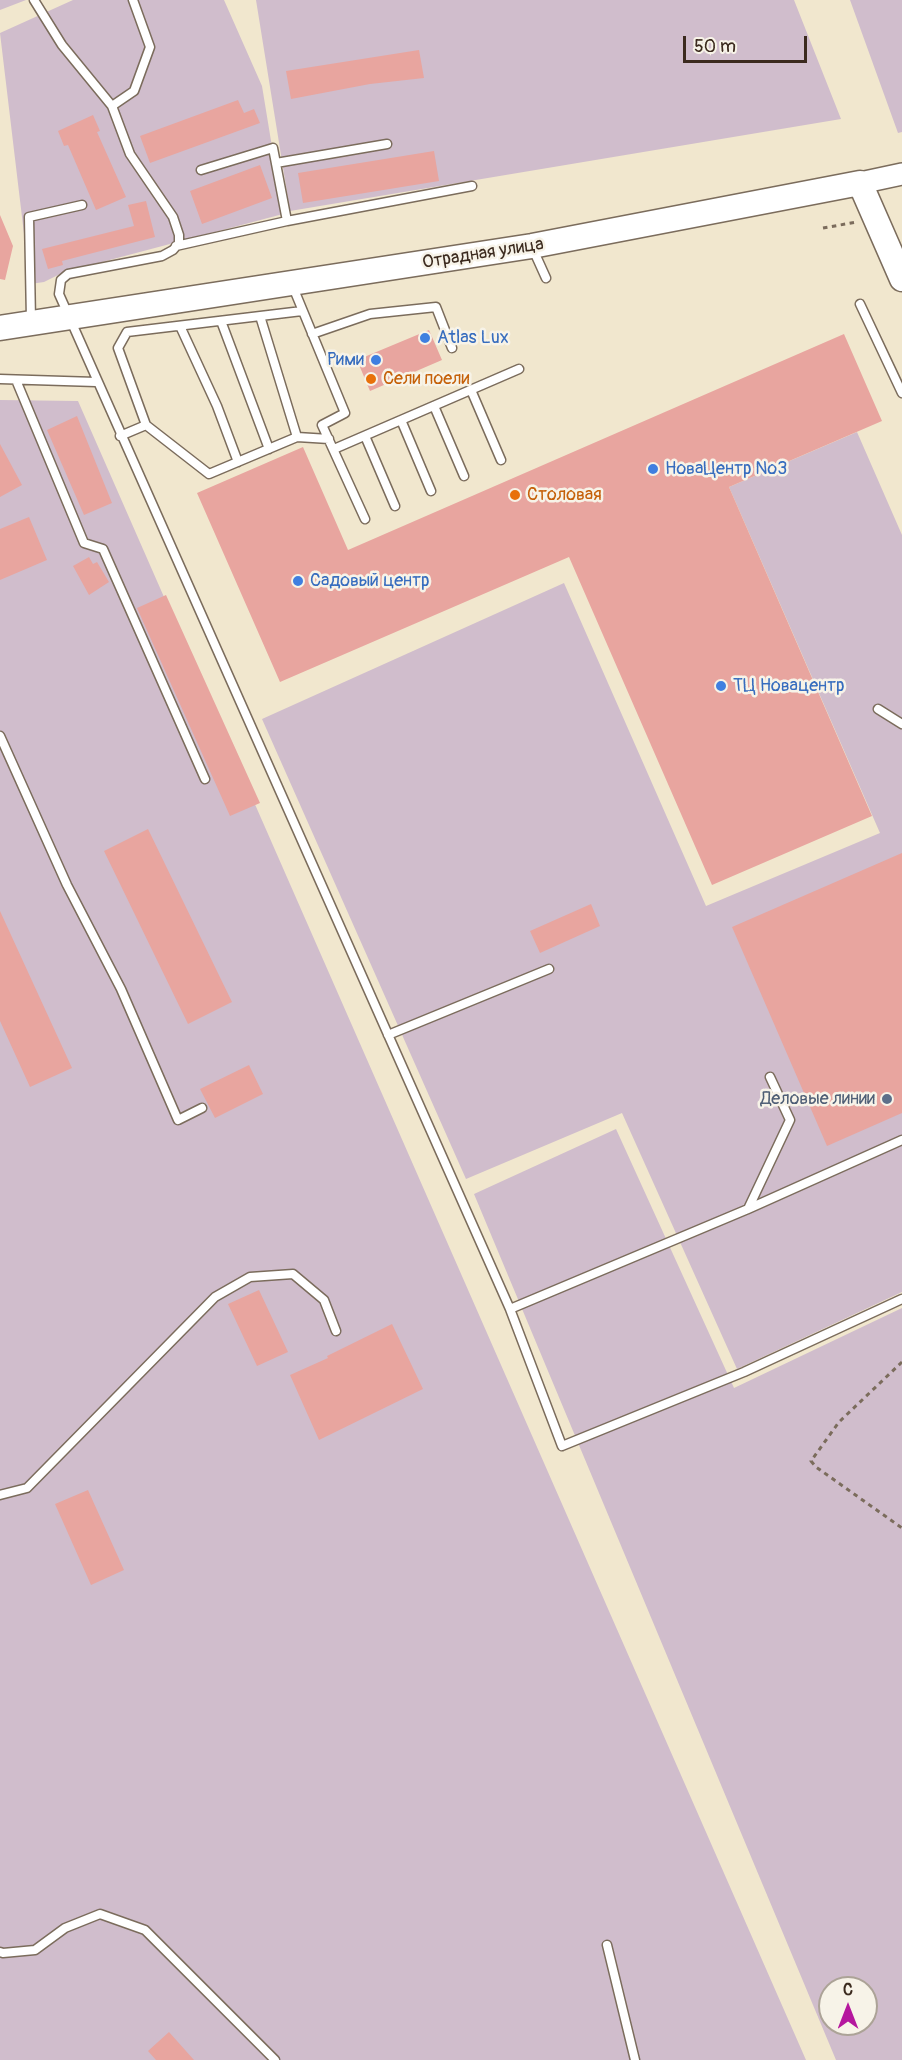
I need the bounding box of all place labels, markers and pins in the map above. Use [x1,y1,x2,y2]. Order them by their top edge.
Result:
place label: Atlas Lux [437,327,509,349]
marker: Atlas Lux [418,331,432,345]
place label: Рими [327,349,364,371]
marker: Рими [369,353,383,367]
place label: Сели поели [383,368,470,390]
marker: Сели поели [364,372,378,386]
place label: НоваЦентр №3 [665,458,787,480]
marker: НоваЦентр №3 [646,462,660,476]
place label: Столовая [527,484,602,506]
marker: Столовая [508,488,522,502]
place label: Садовый центр [310,570,430,592]
marker: Садовый центр [291,574,305,588]
place label: ТЦ Новацентр [733,675,845,697]
marker: ТЦ Новацентр [714,679,728,693]
place label: Деловые линии [761,1088,875,1110]
marker: Деловые линии [880,1092,894,1106]

